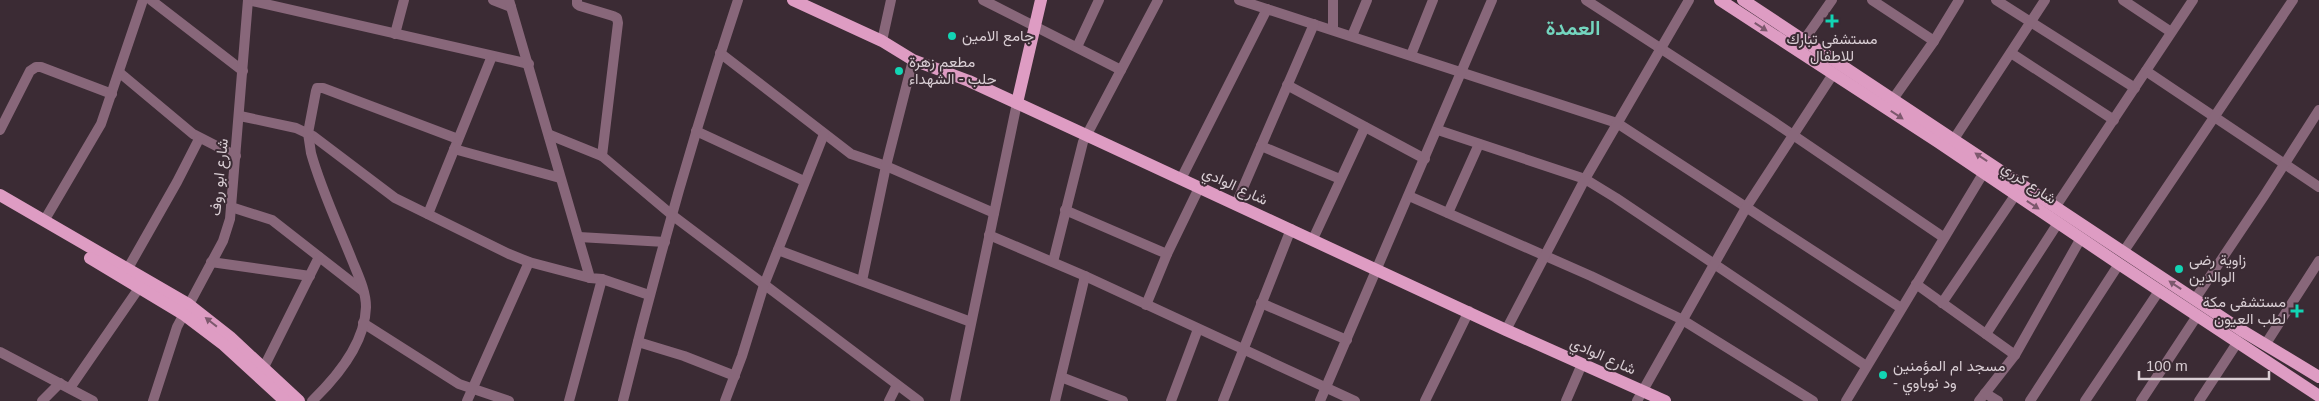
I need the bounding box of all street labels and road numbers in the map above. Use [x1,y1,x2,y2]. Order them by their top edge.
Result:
street label: شارع ابو روف [206,137,234,217]
street label: شارع كرري [1996,158,2060,211]
street label: شارع الوادي [1198,163,1271,213]
street label: شارع الوادي [1566,334,1639,382]

